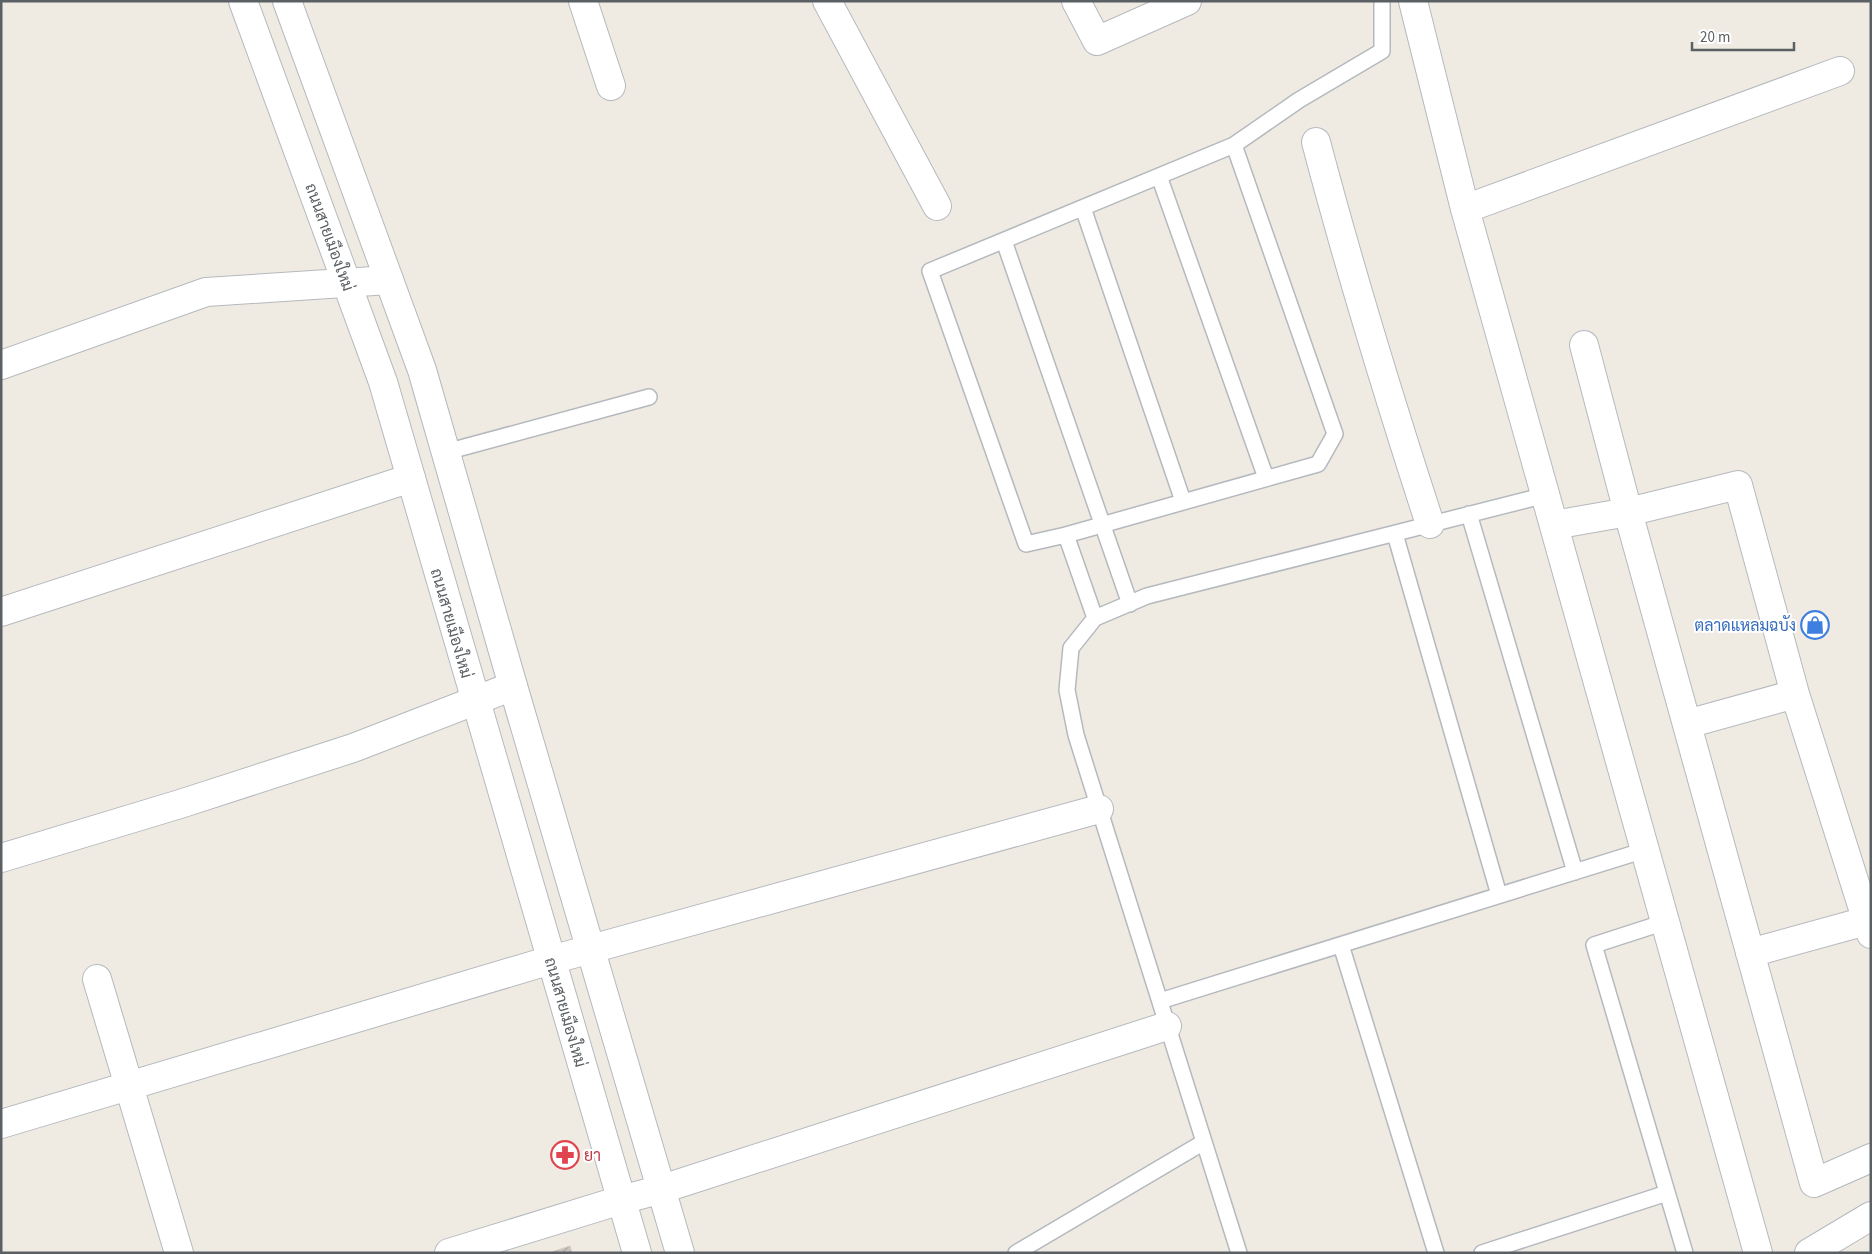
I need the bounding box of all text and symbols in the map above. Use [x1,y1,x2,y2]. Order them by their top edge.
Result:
scale bar [1692,20,1794,52]
text: 20 m [1700,27,1730,48]
street label: ถนนสายเมืองใหม่ [299,180,360,294]
street label: ถนนสายเมืองใหม่ [425,565,478,681]
shop icon: ตลาดแหลมฉบัง [1800,610,1830,640]
place label: ตลาดแหลมฉบัง [1695,615,1796,637]
street label: ถนนสายเมืองใหม่ [539,954,592,1070]
pharmacy icon: ยา [550,1140,580,1170]
place label: ยา [584,1145,601,1167]

